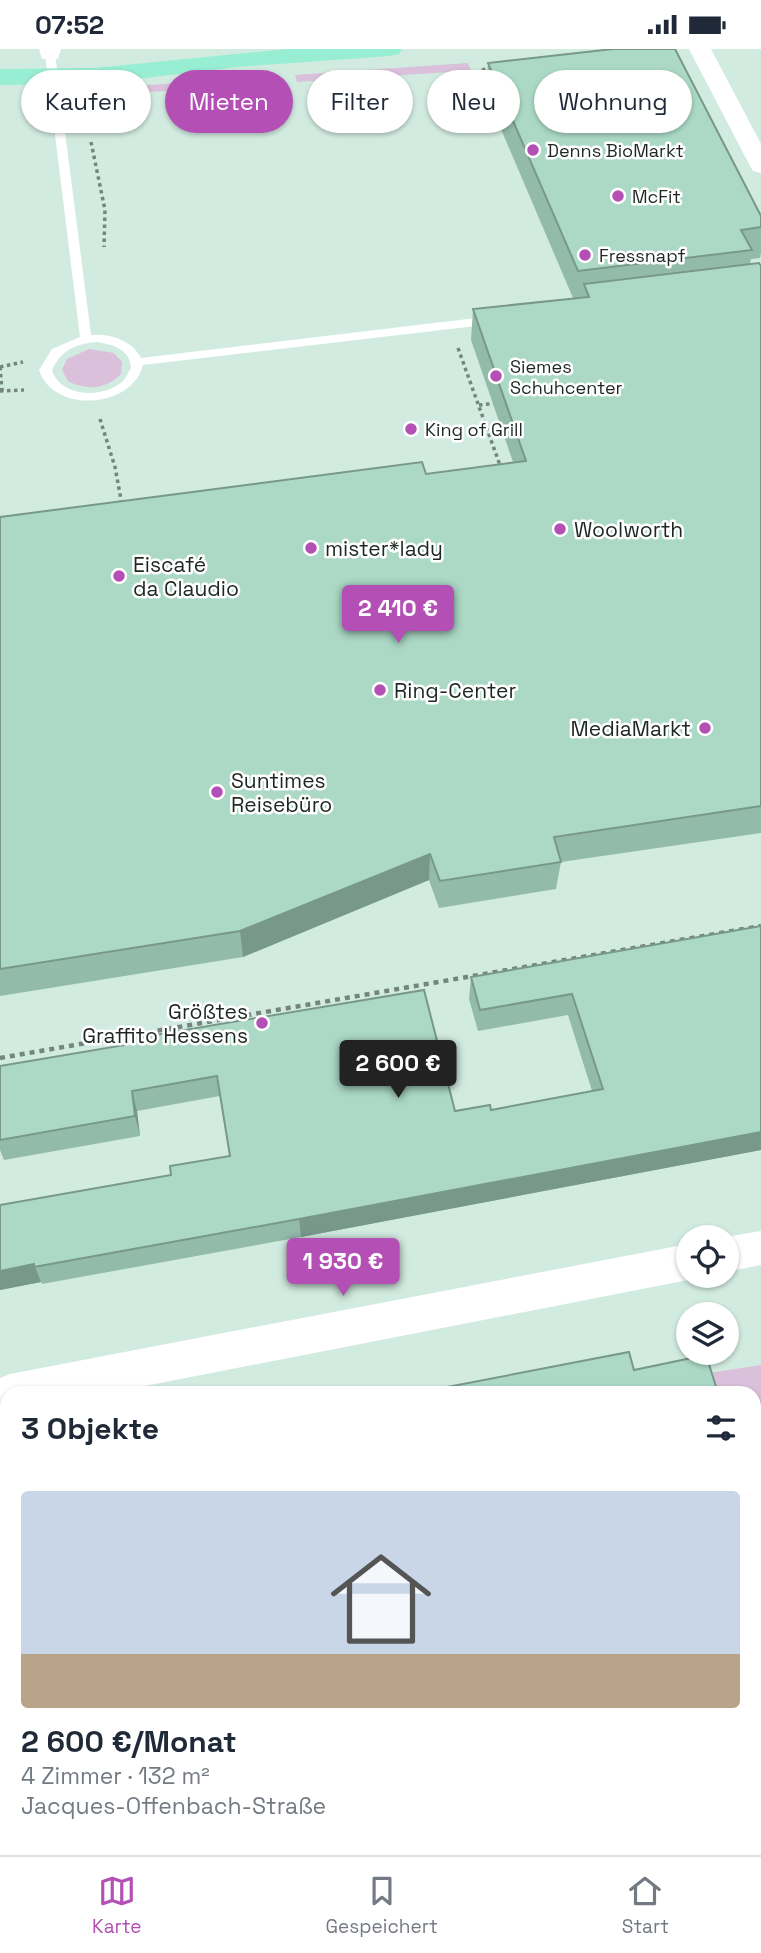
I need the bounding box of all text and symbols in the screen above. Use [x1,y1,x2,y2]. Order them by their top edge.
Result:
text: 07:52 [35,8,104,42]
chip: Kaufen [21,70,151,133]
chip: Mieten [165,70,293,133]
chip: Filter [307,70,413,133]
chip: Neu [427,70,520,133]
chip: Wohnung [534,70,692,133]
place label: Denns BioMarkt [547,139,684,162]
marker: Denns BioMarkt [525,142,541,158]
place label: McFit [632,185,681,208]
marker: McFit [610,188,626,204]
place label: Fressnapf [599,244,685,267]
marker: Fressnapf [577,247,593,263]
place label: Siemes Schuhcenter [510,355,623,399]
marker: Siemes Schuhcenter [488,368,504,384]
place label: King of Grill [425,418,523,441]
marker: King of Grill [403,421,419,437]
place label: Woolworth [574,516,683,543]
marker: Woolworth [552,521,568,537]
place label: mister*lady [325,535,443,562]
marker: mister*lady [303,540,319,556]
place label: Eiscafé da Claudio [133,551,239,602]
marker: Eiscafé da Claudio [111,568,127,584]
pin: 2 410 € [333,585,463,645]
text: 2 410 € [358,593,438,623]
place label: Ring-Center [394,677,517,704]
marker: Ring-Center [372,682,388,698]
place label: MediaMarkt [571,715,691,742]
marker: MediaMarkt [697,720,713,736]
place label: Suntimes Reisebüro [231,767,332,818]
marker: Suntimes Reisebüro [209,784,225,800]
place label: Größtes Graffito Hessens [82,998,248,1049]
marker: Größtes Graffito Hessens [254,1015,270,1031]
pin: 2 600 € [333,1041,463,1100]
text: 2 600 € [356,1048,440,1078]
map controls [676,1225,739,1365]
button: locate [676,1225,739,1288]
pin: 1 930 € [278,1239,408,1298]
text: 1 930 € [303,1246,383,1276]
button: layers [676,1302,739,1365]
text: 3 Objekte [21,1409,159,1448]
icon: filters [702,1409,740,1447]
icon: home [318,1536,444,1662]
text: 2 600 €/Monat [21,1722,237,1761]
text: 4 Zimmer · 132 m² [21,1761,210,1791]
text: Jacques-Offenbach-Straße [21,1791,326,1821]
tab: Karte [92,1872,141,1939]
tab: Gespeichert [326,1872,438,1939]
tab: Start [622,1872,669,1939]

